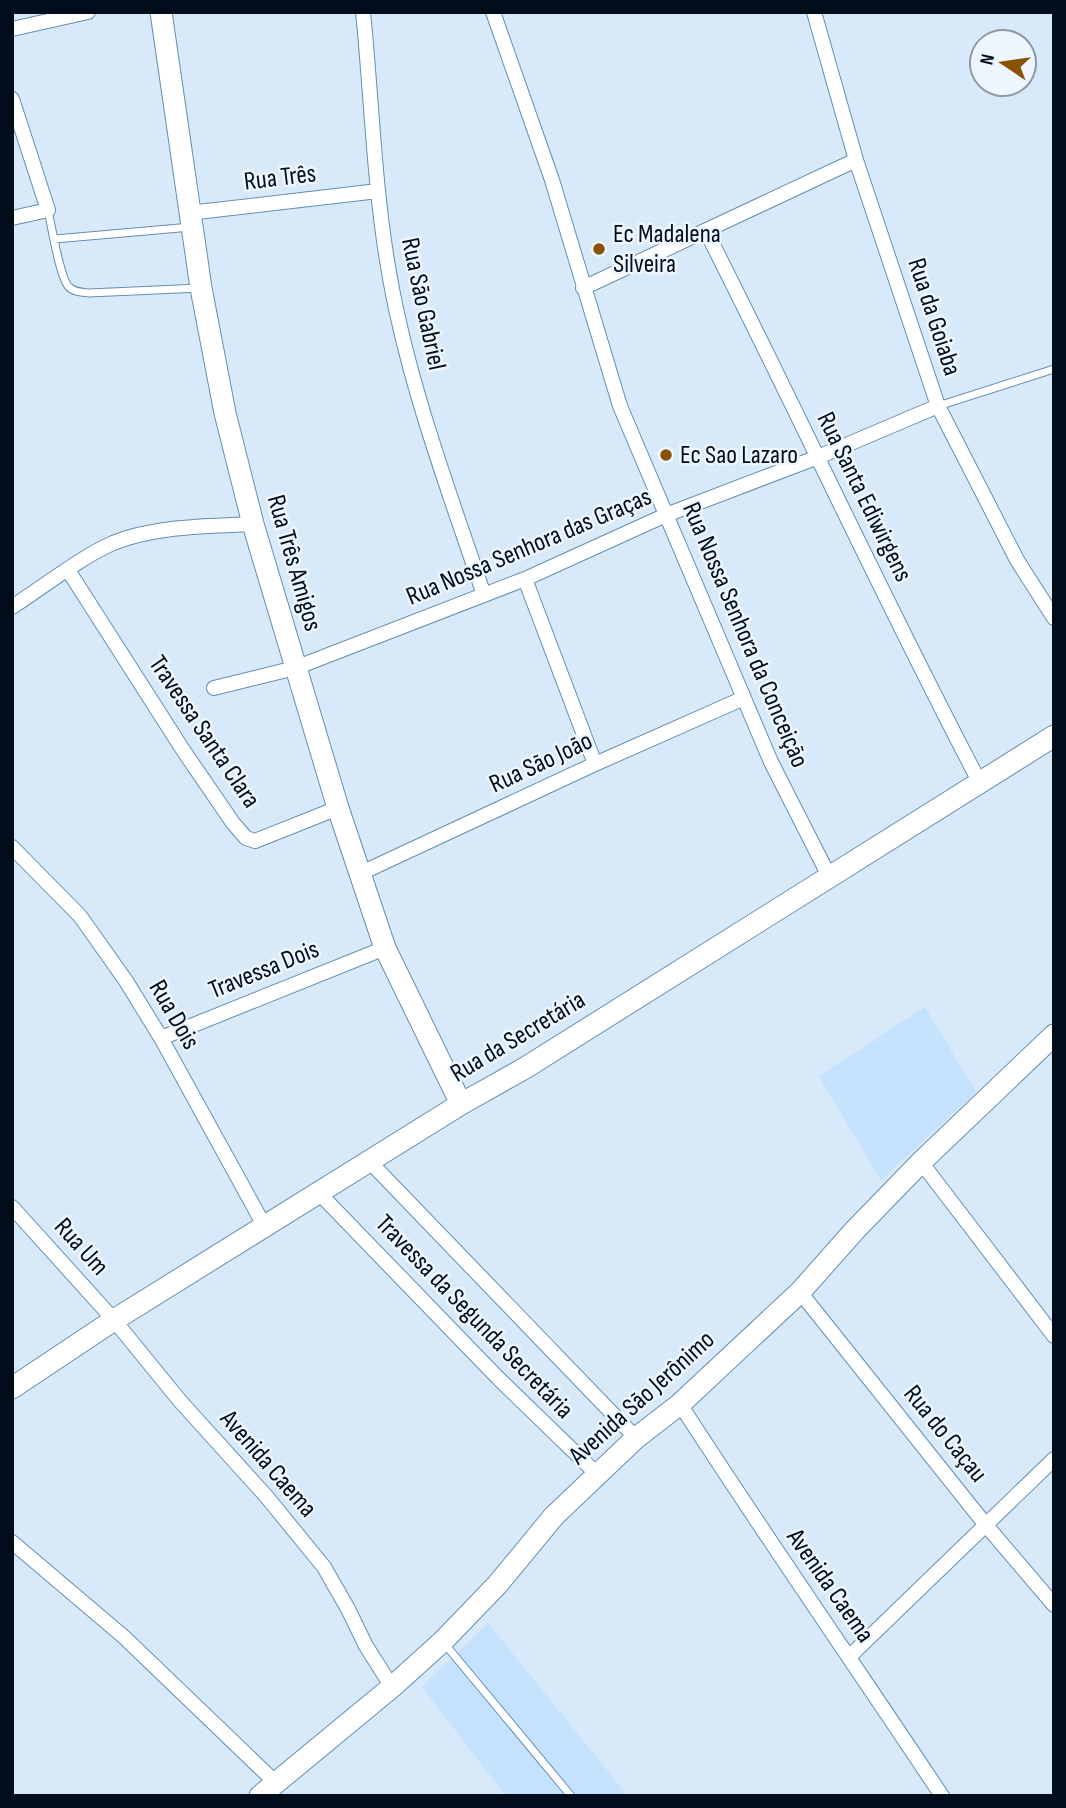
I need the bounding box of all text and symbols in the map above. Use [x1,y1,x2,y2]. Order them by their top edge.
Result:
north arrow [968,28,1038,98]
text: N [976,52,1000,67]
street label: Rua Três [242,158,318,198]
place label: Ec Madalena Silveira [613,219,721,280]
street label: Rua São Gabriel [394,235,452,373]
marker: Ec Madalena Silveira [591,241,607,257]
street label: Rua da Goiaba [900,254,968,380]
street label: Rua Santa Ediwirgens [810,407,918,587]
place label: Ec Sao Lazaro [680,440,798,471]
marker: Ec Sao Lazaro [658,447,674,463]
street label: Rua Nossa Senhora das Graças [402,481,656,613]
street label: Rua Três Amigos [260,491,328,635]
street label: Rua Nossa Senhora da Conceição [675,498,815,772]
street label: Travessa Santa Clara [142,650,266,814]
street label: Rua São João [485,726,597,800]
street label: Travessa Dois [204,934,324,1006]
street label: Rua Dois [142,975,206,1055]
street label: Rua da Secretária [445,985,591,1089]
street label: Travessa da Segunda Secretária [369,1209,579,1425]
street label: Rua Um [47,1212,115,1282]
street label: Avenida São Jerônimo [562,1325,721,1472]
street label: Rua do Caçau [896,1379,994,1489]
street label: Avenida Caema [213,1403,323,1524]
street label: Avenida Caema [779,1522,880,1649]

